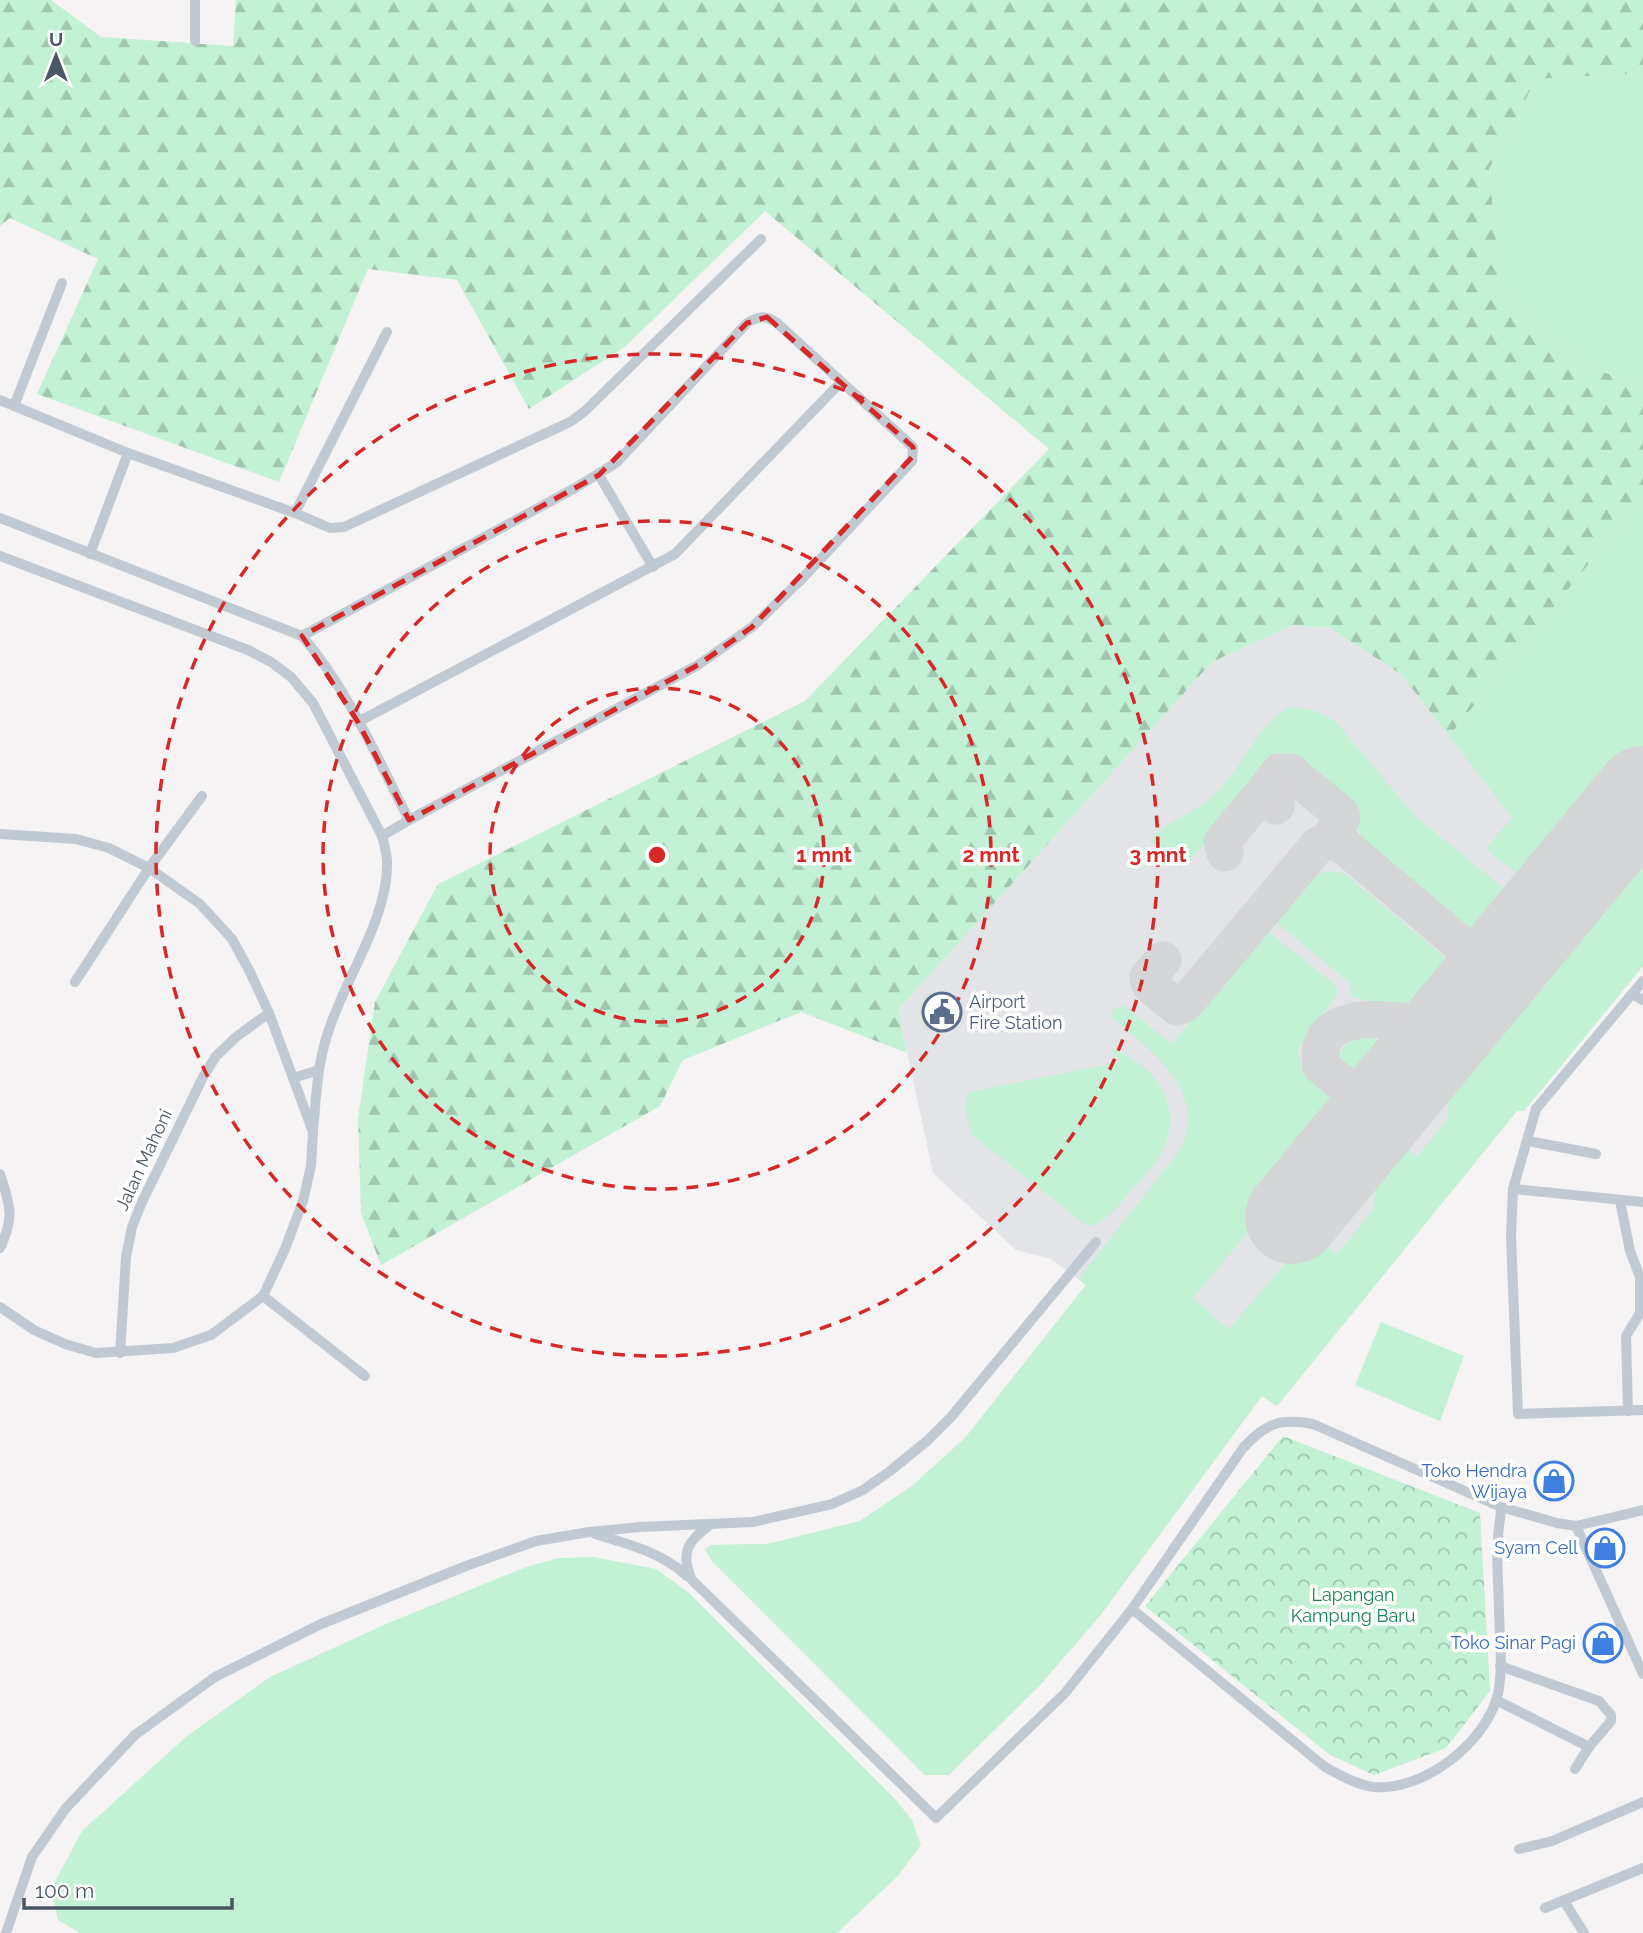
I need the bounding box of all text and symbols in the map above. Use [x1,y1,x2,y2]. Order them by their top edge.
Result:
north arrow [21,21,91,91]
text: U [49,28,63,50]
text: 1 mnt [796,842,852,867]
text: 2 mnt [962,842,1020,867]
text: 3 mnt [1130,842,1187,867]
centre of rings [645,843,669,867]
public building icon: Airport Fire Station [921,991,963,1033]
place label: Airport Fire Station [969,991,1062,1033]
street label: Jalan Mahoni [111,1106,176,1214]
place label: Toko Hendra Wijaya [1421,1460,1527,1502]
shop icon: Toko Hendra Wijaya [1533,1460,1575,1502]
shop icon: Syam Cell [1584,1527,1626,1569]
place label: Syam Cell [1494,1537,1578,1558]
park label: Lapangan Kampung Baru [1291,1584,1415,1626]
shop icon: Toko Sinar Pagi [1582,1622,1624,1664]
place label: Toko Sinar Pagi [1450,1632,1576,1653]
scale bar [24,1867,233,1911]
text: 100 m [35,1878,94,1903]

